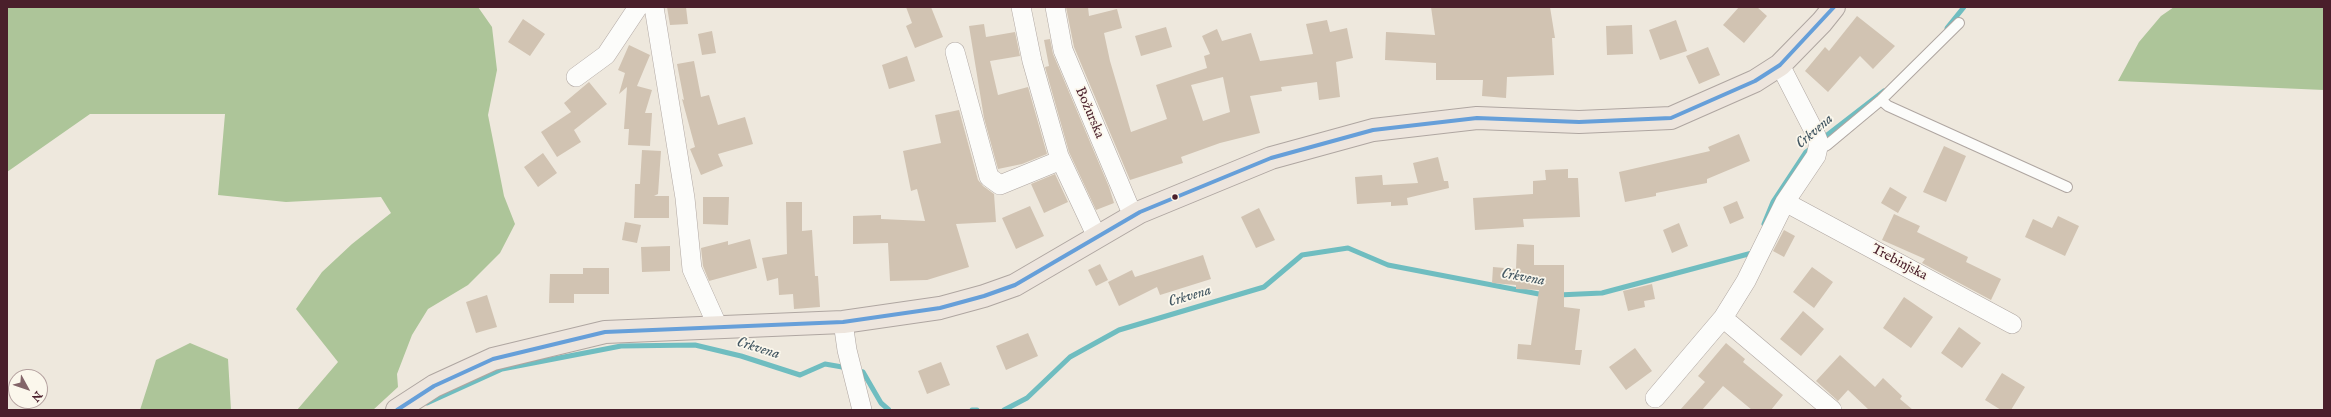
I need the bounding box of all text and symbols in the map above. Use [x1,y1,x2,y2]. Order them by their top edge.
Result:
street label: Božurska [1071,85,1107,141]
water label: Crkvena [1792,111,1838,153]
unlabelled marker [1170,192,1180,202]
street label: Trebinjska [1868,241,1930,285]
water label: Crkvena [1500,265,1546,291]
water label: Crkvena [1166,282,1214,312]
water label: Crkvena [734,334,782,364]
north arrow [8,369,48,409]
text: N [28,388,45,404]

